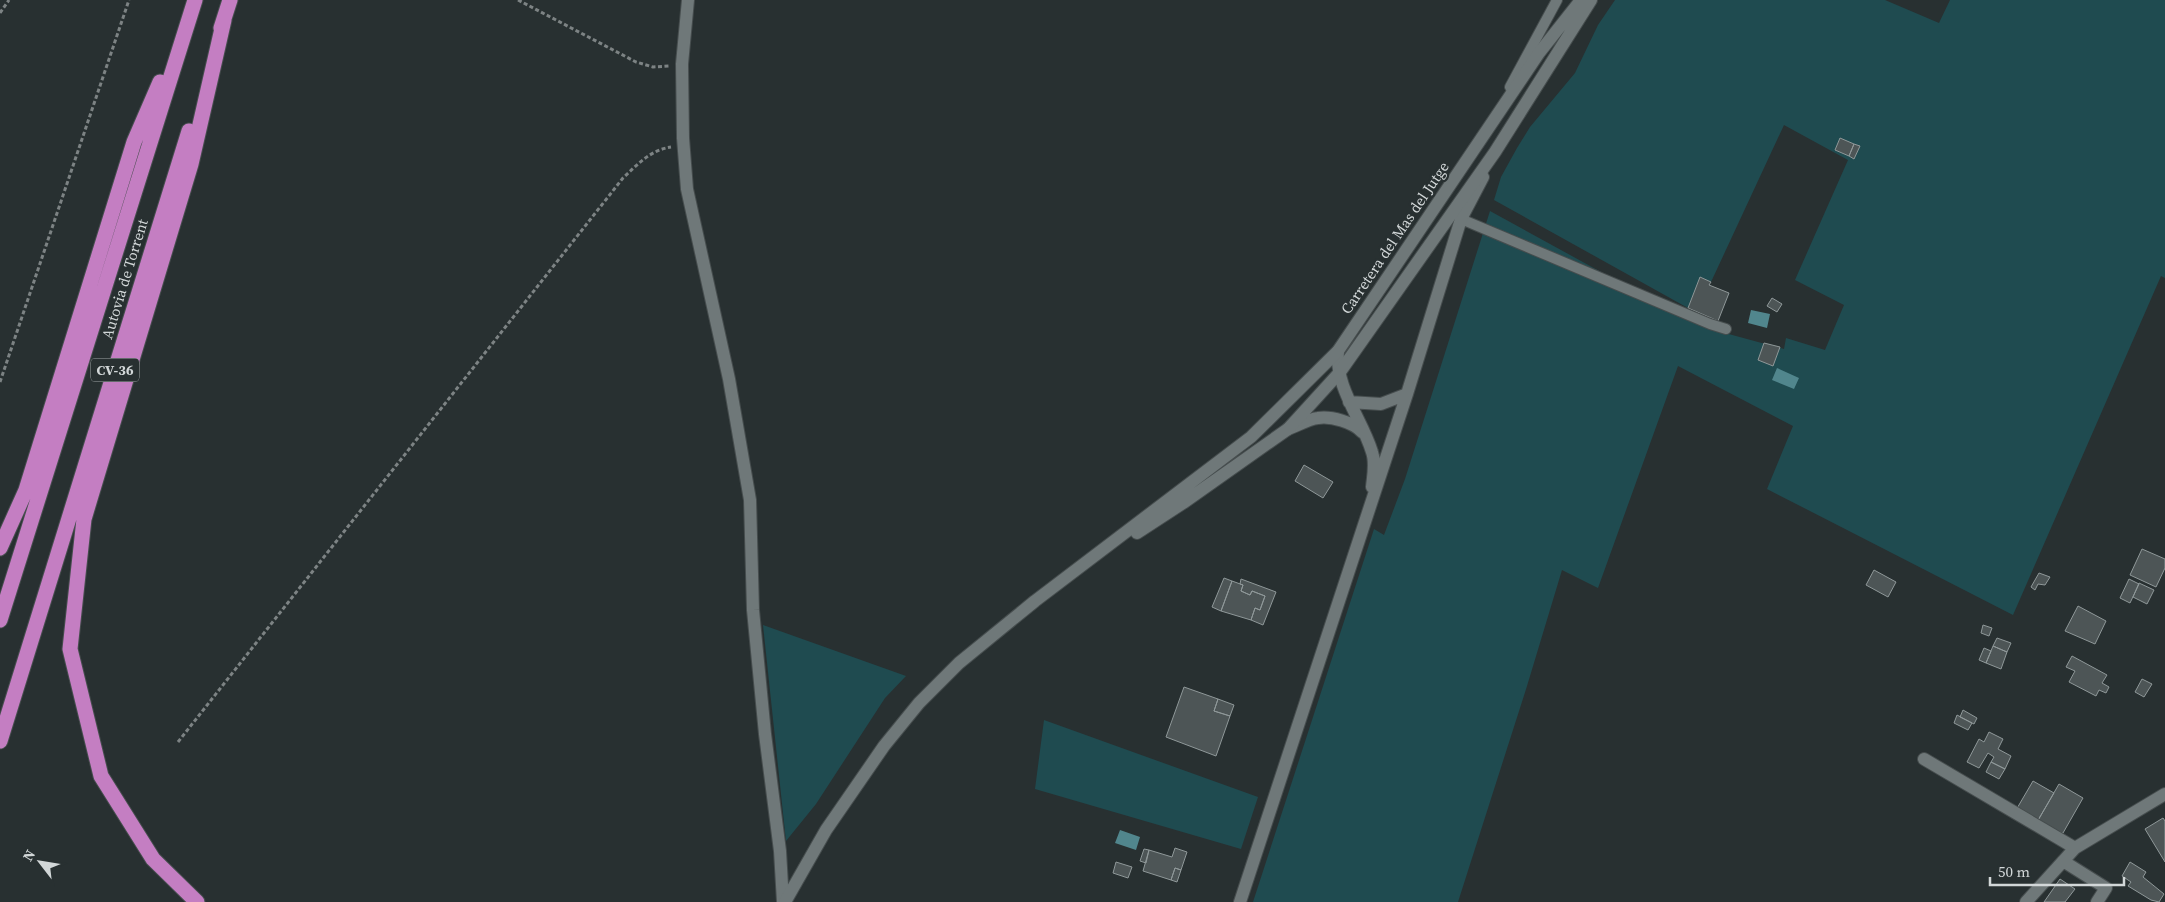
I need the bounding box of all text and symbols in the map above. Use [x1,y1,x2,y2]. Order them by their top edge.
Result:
street label: Carretera del Mas del Jutge [1336,157,1454,318]
street label: Autovia de Torrent [96,216,153,341]
road number: CV-36 [91,358,139,382]
north arrow [15,837,65,887]
text: N [18,846,40,865]
scale bar [1990,854,2124,886]
text: 50 m [1998,861,2030,882]

